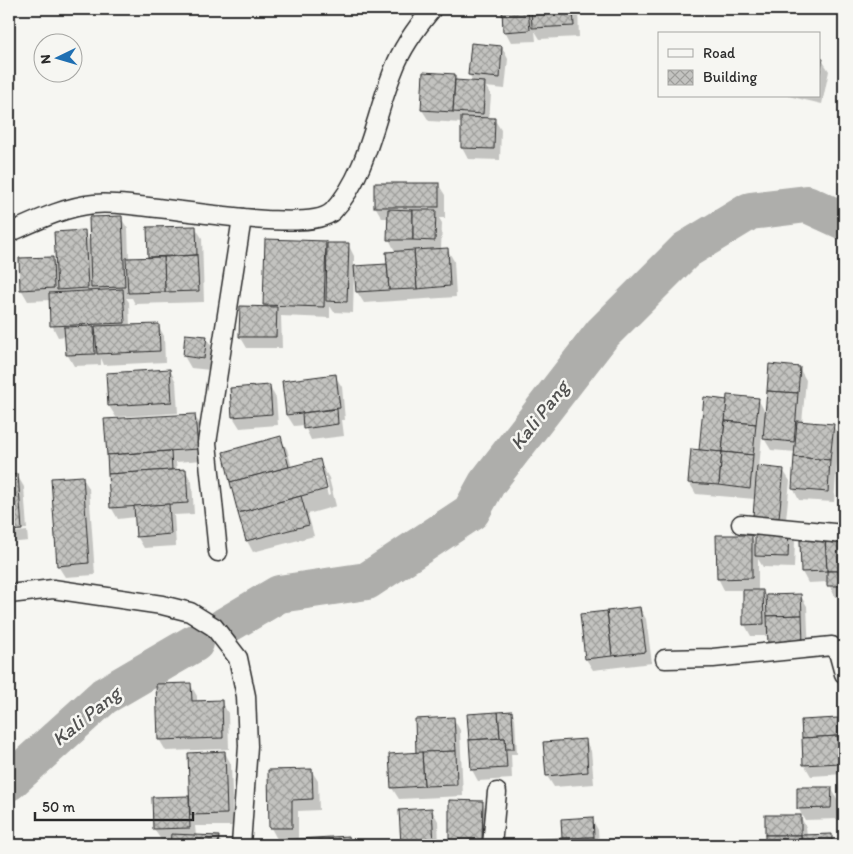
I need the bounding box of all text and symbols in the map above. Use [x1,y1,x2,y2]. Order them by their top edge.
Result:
north arrow [32,32,82,82]
legend [658,32,820,98]
text: Road [703,44,736,62]
text: N [37,54,54,65]
text: Building [703,68,757,86]
water label: Kali Pang [505,373,575,454]
water label: Kali Pang [47,679,127,751]
scale bar [35,789,192,821]
text: 50 m [42,798,75,816]

